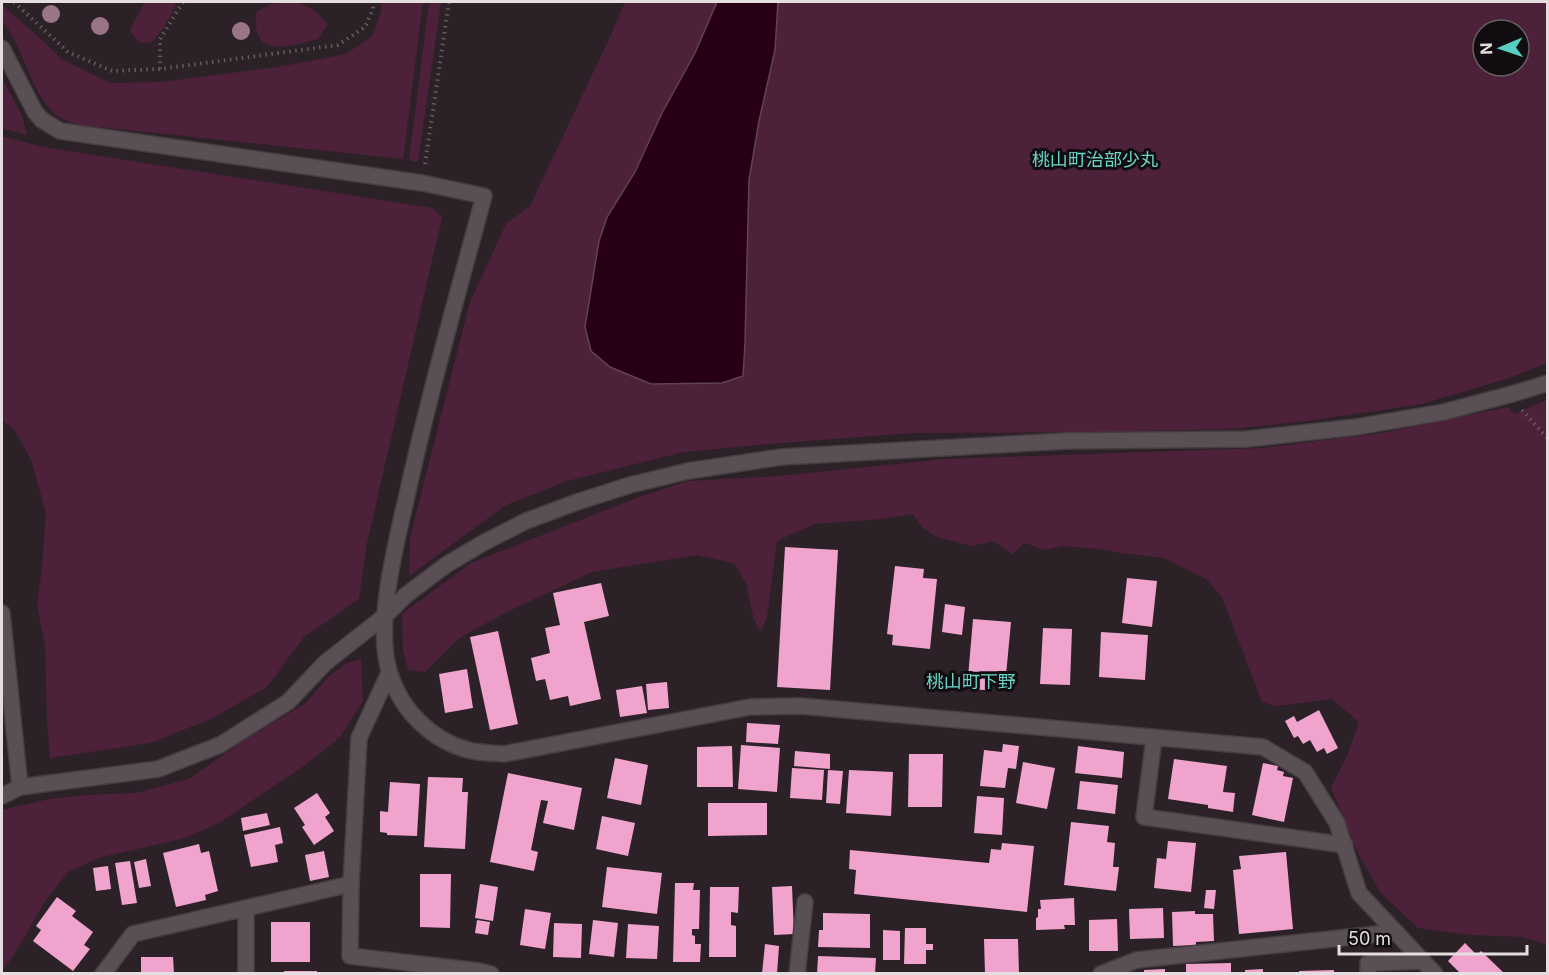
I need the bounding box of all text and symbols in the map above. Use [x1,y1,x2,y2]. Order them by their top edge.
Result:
north arrow [1471,18,1531,78]
text: N [1476,42,1496,55]
district label: 桃山町治部少丸 [1032,149,1158,170]
district label: 桃山町下野 [926,671,1016,692]
scale bar [1339,918,1526,956]
text: 50 m [1348,928,1391,949]

